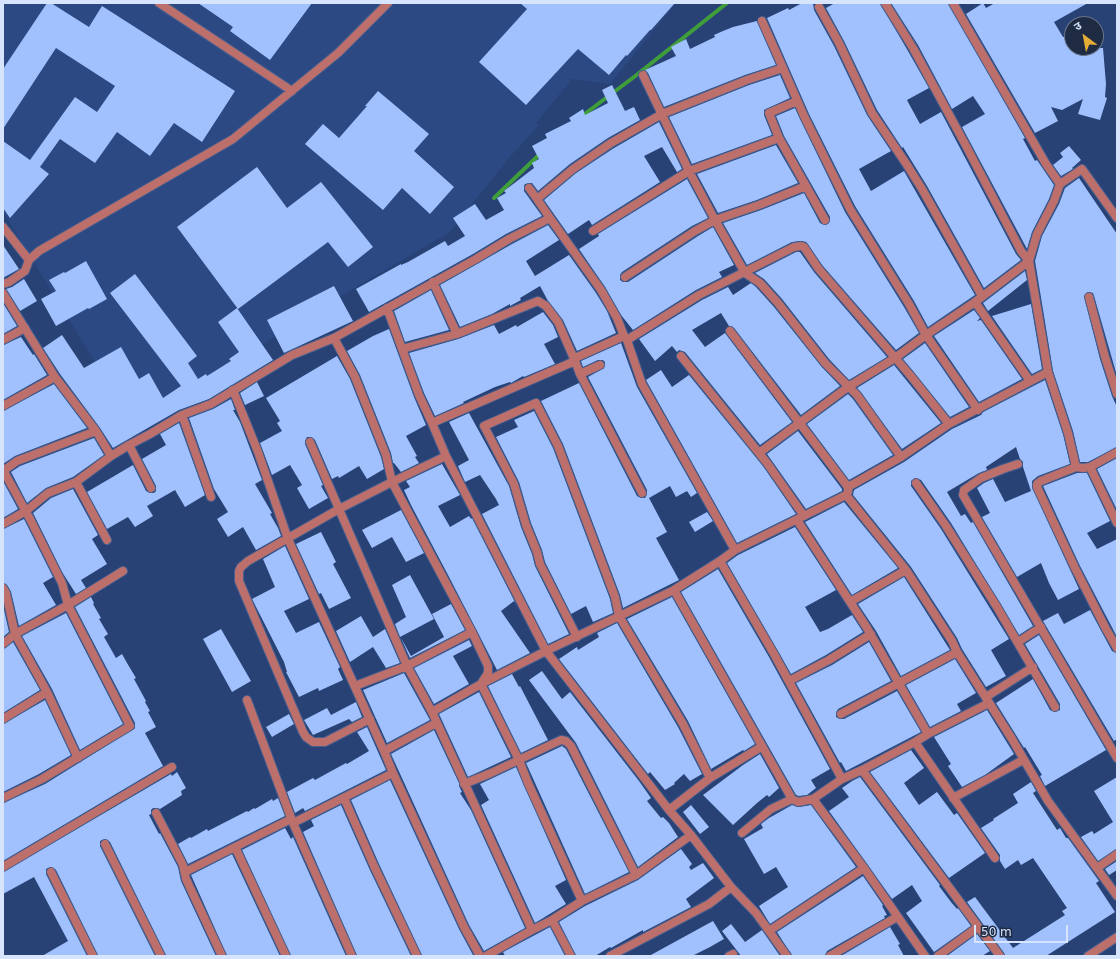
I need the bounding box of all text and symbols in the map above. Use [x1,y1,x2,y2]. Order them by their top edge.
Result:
north arrow [1064,16,1104,56]
text: उ [1072,19,1084,33]
scale bar [976,917,1070,943]
text: 50 m [981,925,1012,939]

